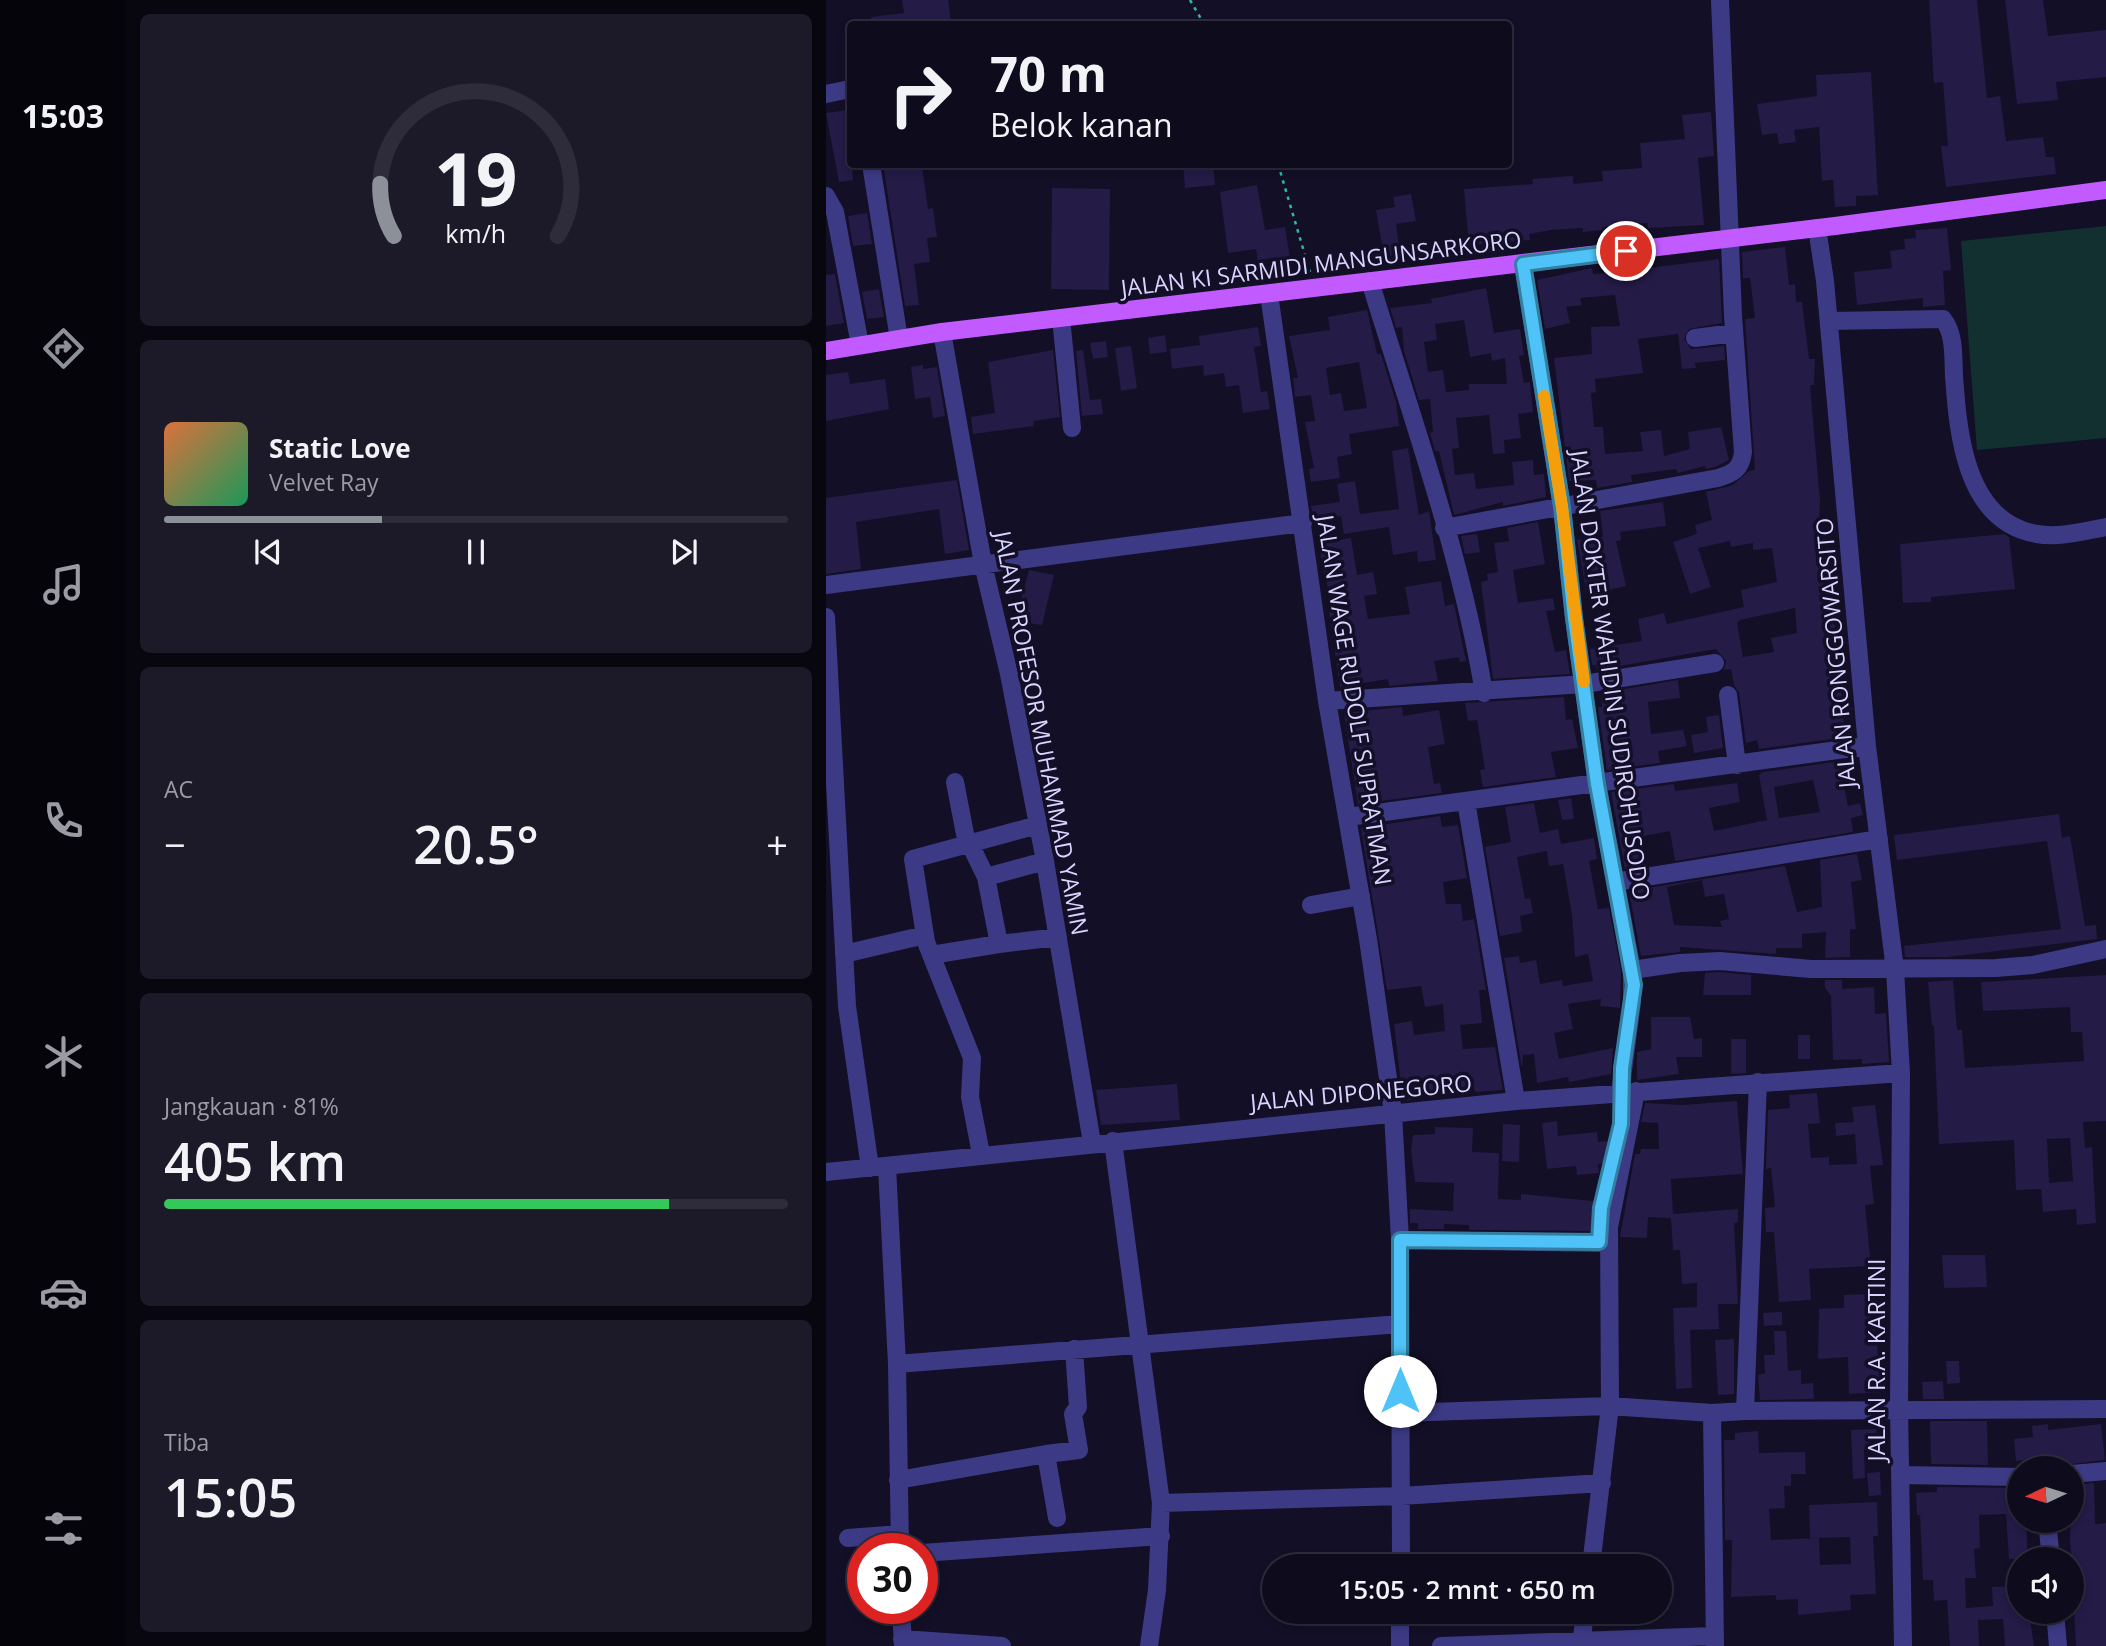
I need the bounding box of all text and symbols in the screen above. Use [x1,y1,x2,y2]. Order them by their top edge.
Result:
text: 70 m [990,40,1107,106]
icon: right [875,49,966,140]
text: 15:03 [22,94,104,137]
text: Belok kanan [990,103,1173,146]
text: 19 [434,129,518,228]
text: km/h [446,216,506,250]
pin [1596,221,1656,281]
street label: JALAN KI SARMIDI MANGUNSARKORO [1117,223,1523,304]
icon: arrive [1607,232,1645,270]
icon: directions [39,324,88,373]
text: Static Love [269,430,411,466]
street label: JALAN DOKTER WAHIDIN SUDIROHUSODO [1563,446,1658,902]
text: Velvet Ray [269,466,379,498]
street label: JALAN WAGE RUDOLF SUPRATMAN [1310,511,1400,887]
street label: JALAN RONGGOWARSITO [1807,517,1863,791]
street label: JALAN PROFESOR MUHAMMAD YAMIN [987,526,1097,938]
icon: previous [249,533,287,571]
icon: pause [457,533,495,571]
icon: next [665,533,703,571]
icon: music [39,560,88,609]
text: AC [164,773,193,805]
icon: phone [39,796,88,845]
text: 20.5° [413,808,539,879]
text: − [164,818,186,870]
text: + [766,818,788,870]
icon: climate [39,1032,88,1081]
street label: JALAN DIPONEGORO [1247,1066,1473,1118]
text: Jangkauan · 81% [164,1090,339,1122]
text: 405 km [164,1125,346,1196]
street label: JALAN R.A. KARTINI [1860,1258,1892,1464]
icon: car [39,1268,88,1317]
position arrow [1363,1354,1437,1428]
text: Tiba [164,1426,209,1458]
north arrow [2007,1456,2084,1533]
map controls [2007,1456,2084,1624]
text: 15:05 [164,1461,297,1532]
icon: filters [39,1504,88,1553]
speed limit sign: 30 [847,1533,938,1624]
button: sound [2007,1547,2084,1624]
text: 15:05 · 2 mnt · 650 m [1338,1571,1596,1607]

